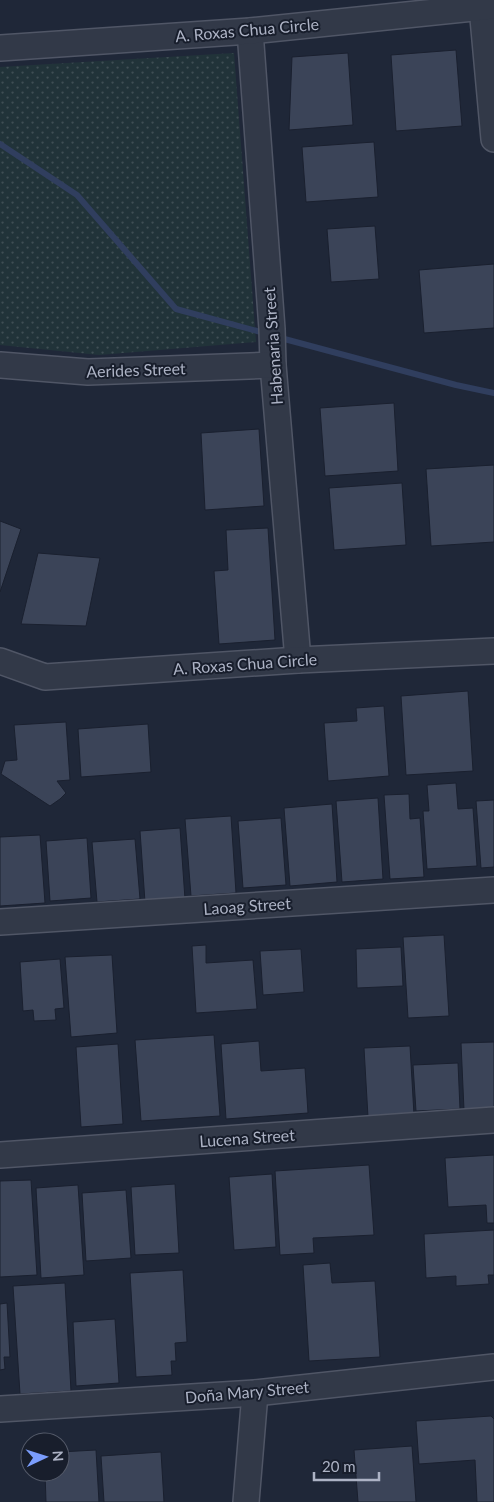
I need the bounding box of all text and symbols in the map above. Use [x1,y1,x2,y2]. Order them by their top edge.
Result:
street label: A. Roxas Chua Circle [174,14,320,45]
street label: Habenaria Street [259,286,286,406]
street label: Aerides Street [86,358,186,381]
street label: A. Roxas Chua Circle [172,649,318,678]
street label: Laoag Street [203,893,292,918]
street label: Lucena Street [199,1125,296,1150]
street label: Doña Mary Street [184,1377,310,1406]
north arrow [20,1432,70,1482]
text: N [50,1450,67,1462]
scale bar [314,1450,379,1482]
text: 20 m [322,1457,356,1475]

